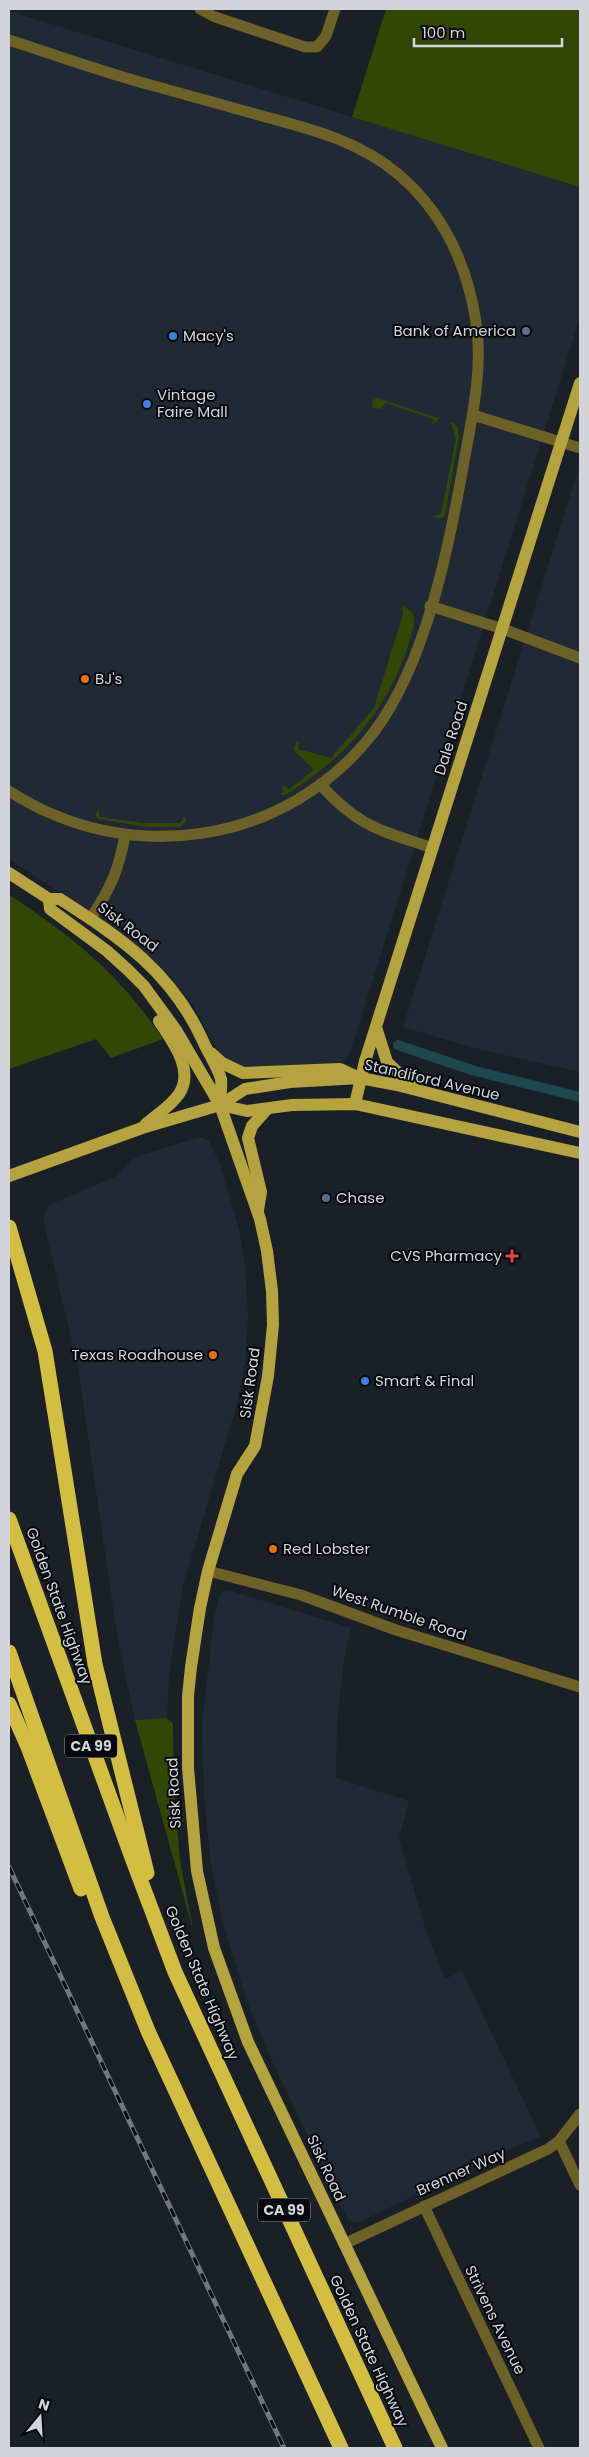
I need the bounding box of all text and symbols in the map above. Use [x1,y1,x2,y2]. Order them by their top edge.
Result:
scale bar [414,15,562,47]
text: 100 m [422,22,465,43]
place label: Bank of America [393,320,516,341]
place label: Macy's [183,325,234,346]
marker: Bank of America [520,325,532,337]
marker: Macy's [167,330,179,342]
place label: Vintage Faire Mall [157,384,228,422]
marker: Vintage Faire Mall [141,398,153,410]
place label: BJ's [95,668,123,689]
marker: BJ's [79,673,91,685]
street label: Dale Road [429,698,472,778]
street label: Sisk Road [94,897,163,956]
street label: Standiford Avenue [362,1054,502,1105]
place label: Chase [336,1187,384,1208]
marker: Chase [320,1192,332,1204]
place label: CVS Pharmacy [390,1245,503,1266]
marker: CVS Pharmacy [506,1250,518,1262]
place label: Texas Roadhouse [71,1344,203,1365]
street label: Sisk Road [234,1346,265,1420]
marker: Texas Roadhouse [207,1349,219,1361]
place label: Smart & Final [375,1370,474,1391]
marker: Smart & Final [359,1375,371,1387]
street label: Golden State Highway [21,1524,98,1688]
place label: Red Lobster [283,1538,370,1559]
marker: Red Lobster [267,1543,279,1555]
street label: West Rumble Road [329,1580,469,1645]
road number: CA 99 [65,1734,117,1758]
street label: Sisk Road [161,1757,186,1829]
street label: Golden State Highway [160,1902,245,2064]
street label: Sisk Road [302,2131,351,2204]
street label: Brenner Way [413,2142,509,2201]
road number: CA 99 [258,2198,310,2222]
street label: Strivens Avenue [460,2262,531,2378]
street label: Golden State Highway [325,2271,414,2431]
north arrow [15,2392,65,2442]
text: N [36,2393,52,2416]

